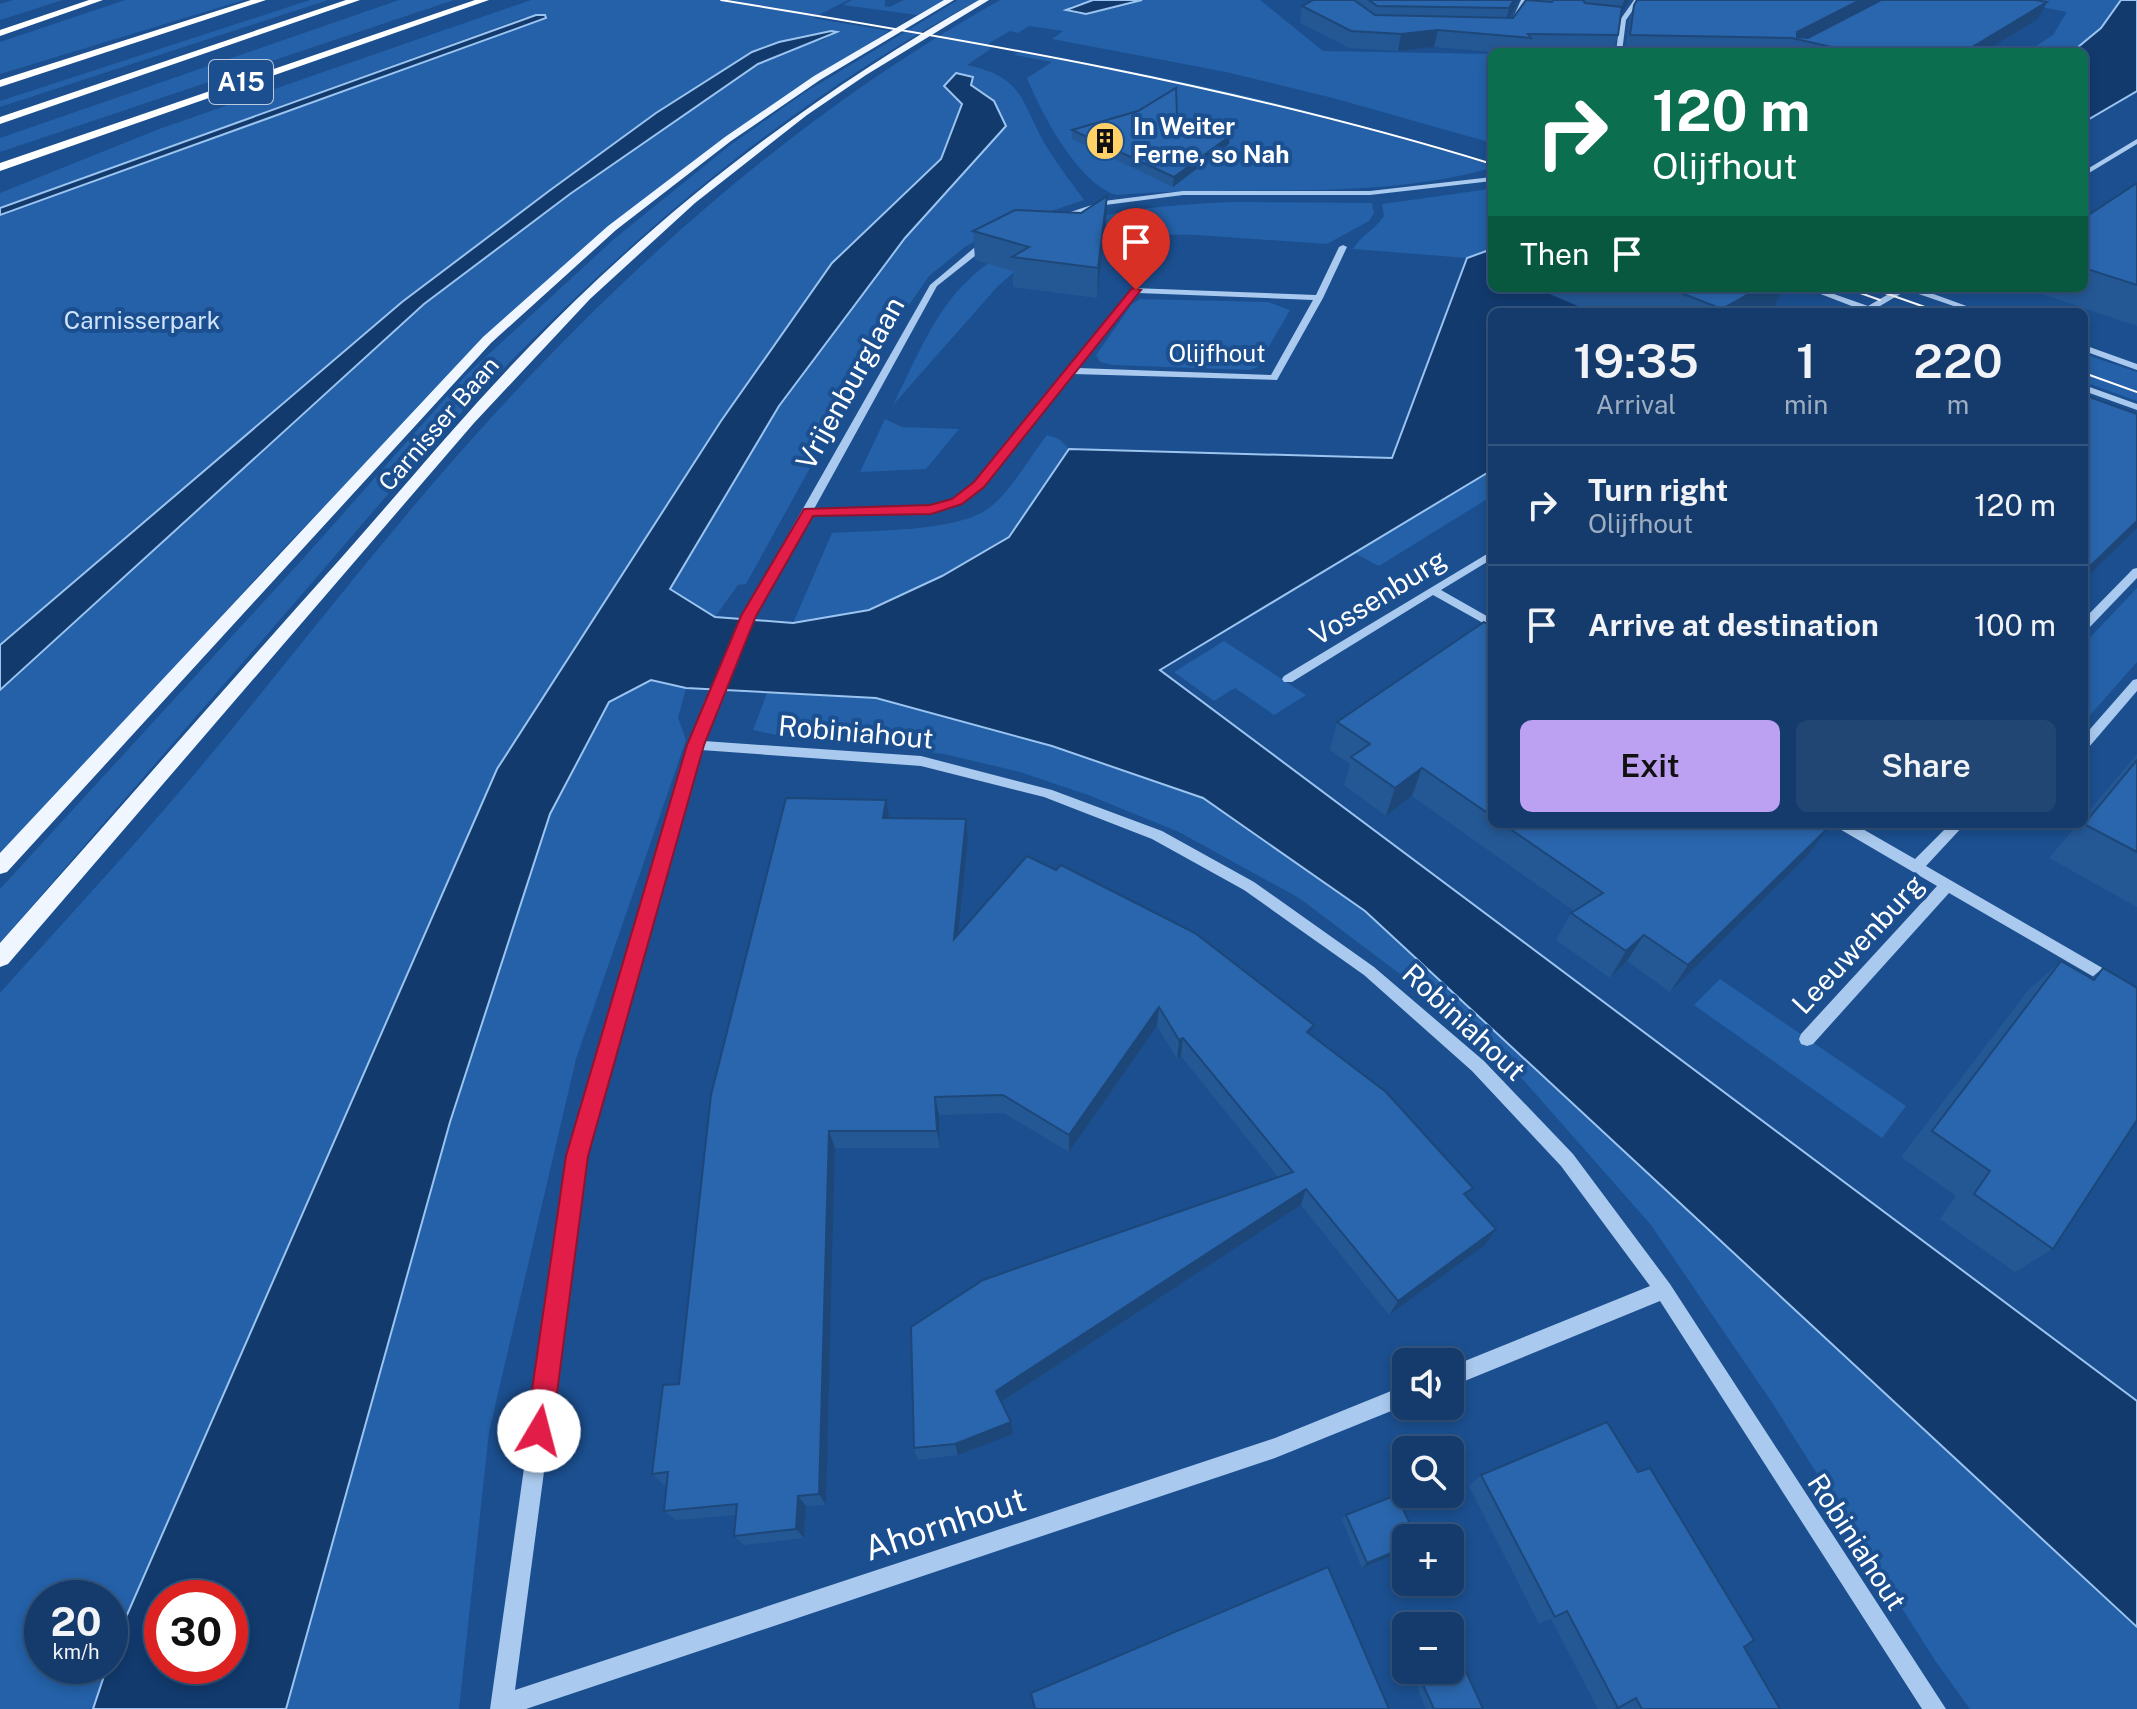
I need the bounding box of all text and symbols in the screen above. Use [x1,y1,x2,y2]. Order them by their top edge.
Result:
road number: A15 [209,60,273,104]
text: 120 m [1652,78,1810,144]
icon: right [1520,80,1624,184]
place label: In Weiter Ferne, so Nah [1133,112,1289,168]
building icon: In Weiter Ferne, so Nah [1084,120,1126,162]
text: Olijfhout [1652,145,1797,187]
pin [1102,208,1170,290]
icon: arrive [1114,220,1158,264]
icon: arrive [1605,232,1649,276]
text: Then [1520,236,1589,272]
street label: Vrijenburglaan [789,291,911,475]
park label: Carnisserpark [64,306,220,334]
text: 19:35 [1573,332,1699,389]
text: 1 [1796,332,1816,389]
text: 220 [1913,332,2003,389]
street label: Olijfhout [1169,339,1265,367]
street label: Carnisser Baan [372,351,504,496]
text: Arrival [1596,389,1676,420]
text: min [1784,389,1828,420]
text: m [1947,389,1969,420]
text: Turn right [1588,472,1728,508]
icon: right [1520,483,1564,527]
text: 120 m [1974,487,2056,523]
text: Olijfhout [1588,508,1693,539]
street label: Vossenburg [1303,542,1452,652]
icon: arrive [1520,603,1564,647]
text: Arrive at destination [1588,607,1879,643]
text: 100 m [1974,607,2056,643]
street label: Robiniahout [777,708,935,755]
button: Exit [1520,720,1780,812]
button: Share [1796,720,2056,812]
street label: Leeuwenburg [1785,867,1930,1020]
street label: Robiniahout [1396,956,1533,1087]
map controls [1392,1348,1464,1684]
button: sound [1392,1348,1464,1420]
position arrow [497,1389,581,1473]
button: search [1392,1436,1464,1508]
street label: Robiniahout [1801,1467,1914,1616]
street label: Ahornhout [859,1479,1031,1569]
button: + [1392,1524,1464,1596]
speed limit sign: 30 [144,1580,248,1684]
text: 20 [50,1598,102,1645]
button: − [1392,1612,1464,1684]
text: km/h [52,1640,100,1664]

